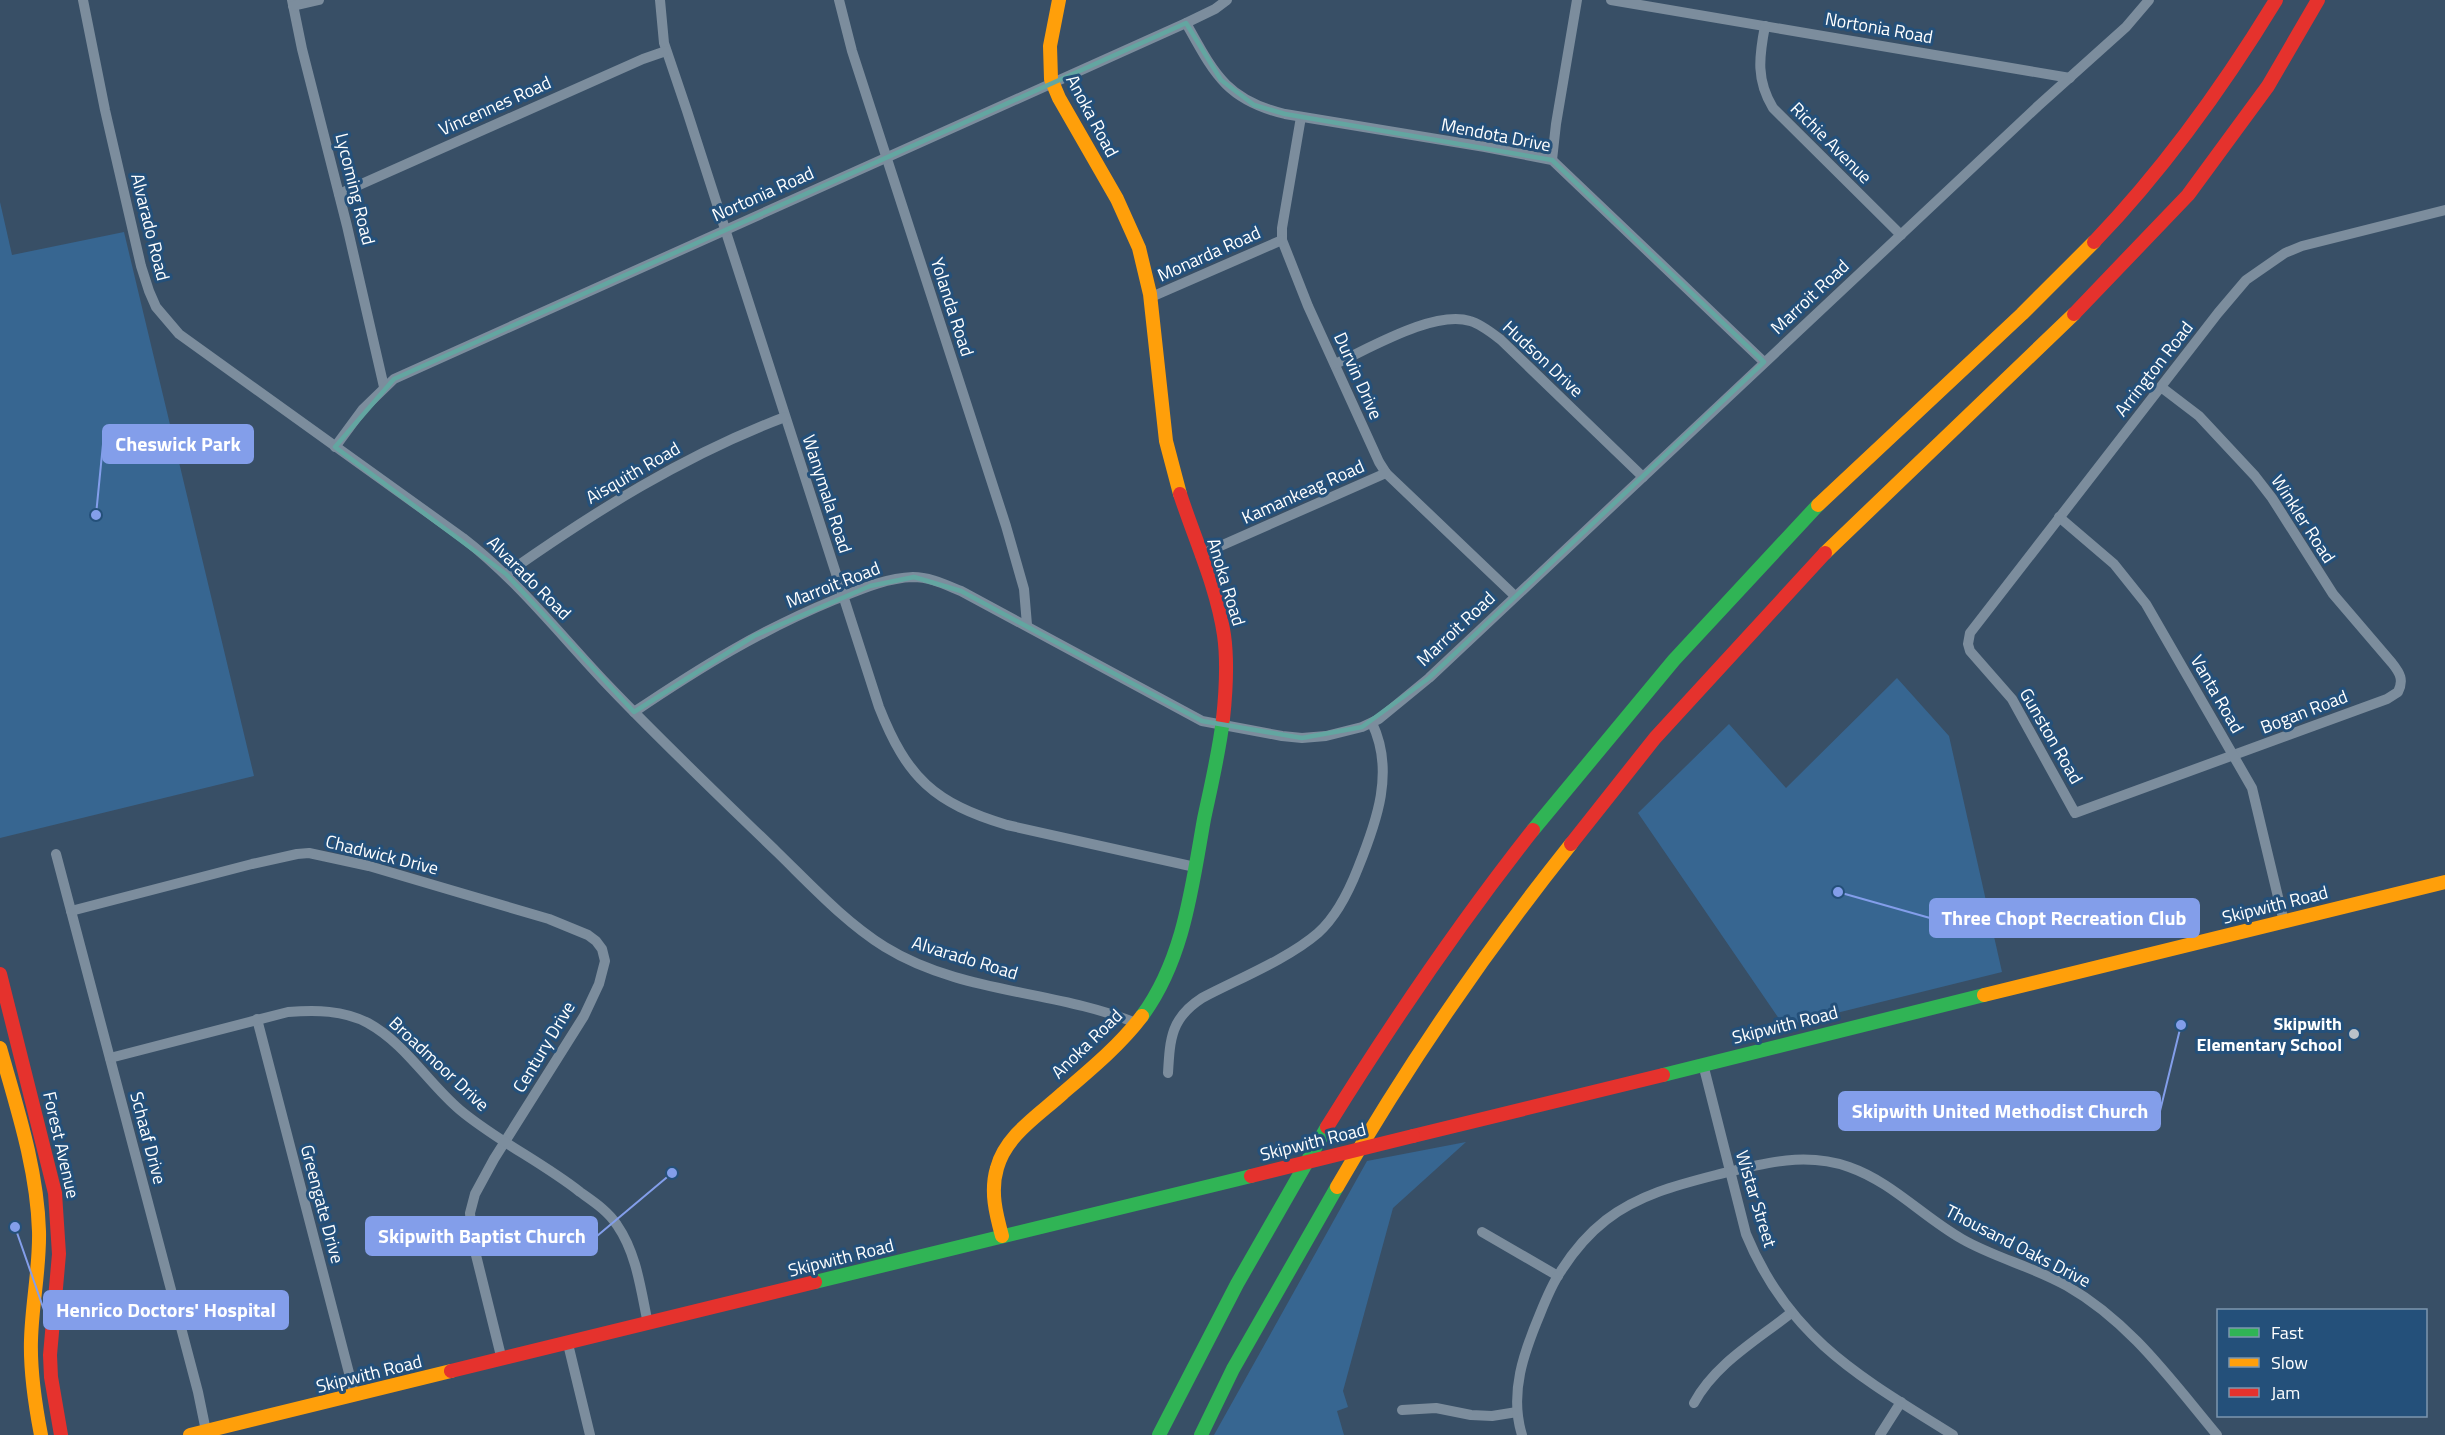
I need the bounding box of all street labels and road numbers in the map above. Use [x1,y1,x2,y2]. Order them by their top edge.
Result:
street label: Nortonia Road [1823,5,1935,50]
street label: Vincennes Road [434,69,555,142]
street label: Anoka Road [1059,70,1126,162]
street label: Richie Avenue [1784,96,1878,190]
street label: Mendota Drive [1439,111,1553,158]
street label: Lycoming Road [329,130,382,248]
street label: Nortonia Road [707,159,818,228]
street label: Alvarado Road [124,170,177,283]
street label: Monarda Road [1153,219,1265,288]
street label: Marroit Road [1764,253,1855,340]
street label: Yolanda Road [924,254,981,360]
street label: Hudson Drive [1497,314,1590,403]
street label: Arrington Road [2108,315,2199,422]
street label: Durvin Drive [1327,328,1390,424]
street label: Wanymala Road [796,431,859,557]
street label: Aisquith Road [581,435,685,510]
street label: Kamankeag Road [1237,452,1368,531]
street label: Winkler Road [2265,469,2342,568]
street label: Alvarado Road [481,529,578,626]
street label: Anoka Road [1200,535,1253,629]
street label: Marroit Road [782,554,884,615]
street label: Marroit Road [1410,585,1501,672]
street label: Vanta Road [2184,649,2251,738]
street label: Gunston Road [2013,683,2090,789]
street label: Bogan Road [2256,683,2351,741]
street label: Chadwick Drive [323,827,441,882]
street label: Skipwith Road [2219,878,2331,931]
street label: Alvarado Road [909,929,1022,986]
street label: Century Drive [506,996,582,1098]
street label: Skipwith Road [1729,998,1841,1051]
street label: Anoka Road [1045,1003,1129,1085]
street label: Broadmoor Drive [383,1010,496,1117]
street label: Forest Avenue [36,1089,87,1201]
street label: Schaaf Drive [123,1089,174,1187]
street label: Skipwith Road [1257,1115,1369,1168]
street label: Greengate Drive [294,1141,351,1266]
street label: Wistar Street [1729,1147,1784,1251]
street label: Thousand Oaks Drive [1941,1197,2096,1294]
street label: Skipwith Road [785,1231,897,1284]
street label: Skipwith Road [313,1347,425,1400]

